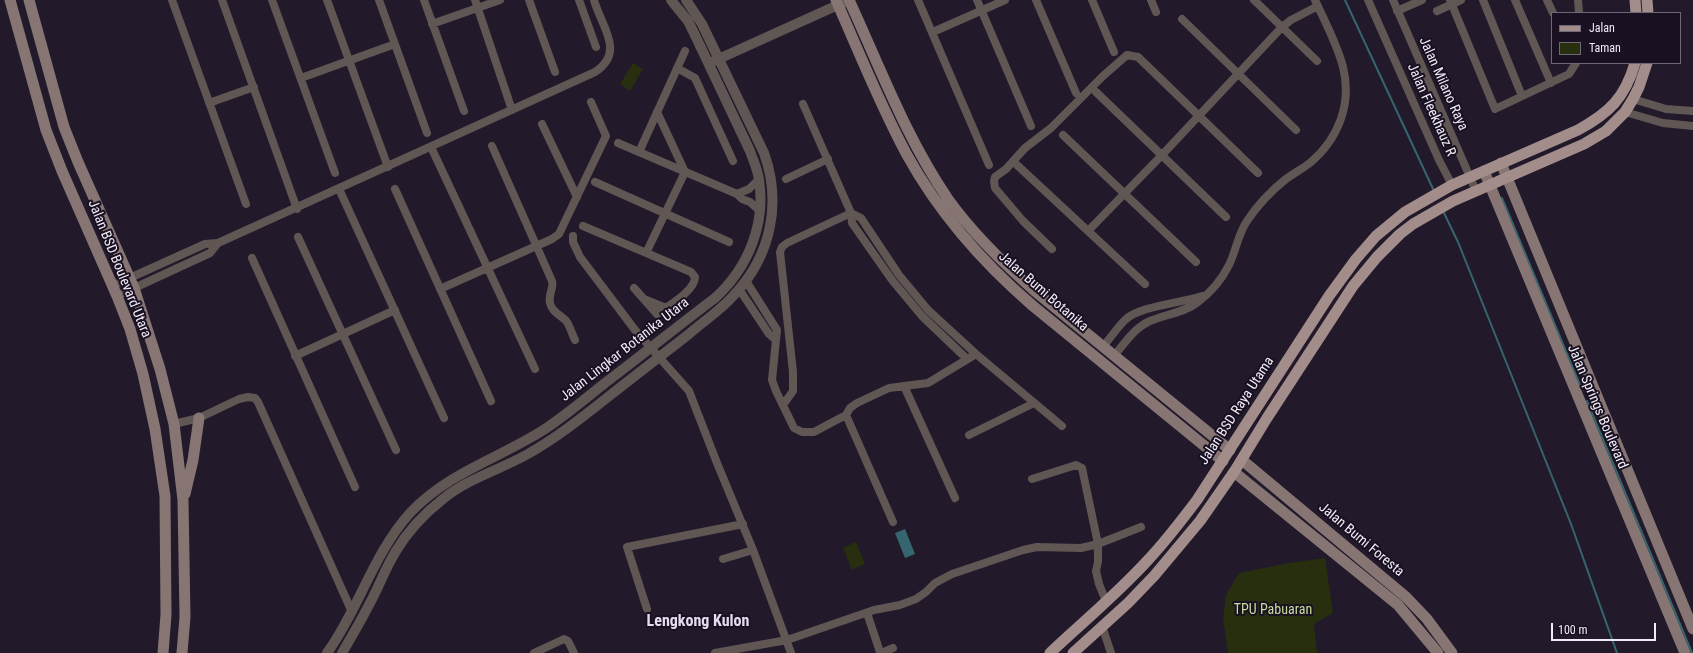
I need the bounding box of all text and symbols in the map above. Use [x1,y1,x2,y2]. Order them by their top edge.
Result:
legend [1551,12,1681,64]
text: Jalan [1589,21,1615,35]
street label: Jalan Milano Raya [1415,35,1471,133]
text: Taman [1589,41,1621,55]
street label: Jalan Fleekhauz R [1403,61,1459,159]
street label: Jalan BSD Boulevard Utara [84,198,154,340]
street label: Jalan Bumi Botanika [995,248,1091,336]
street label: Jalan Lingkar Botanika Utara [557,295,693,405]
street label: Jalan Springs Boulevard [1563,342,1631,472]
street label: Jalan BSD Raya Utama [1196,354,1278,468]
street label: Jalan Bumi Foresta [1315,499,1407,581]
park label: TPU Pabuaran [1234,602,1312,618]
district label: Lengkong Kulon [647,612,749,632]
scale bar [1553,615,1658,641]
text: 100 m [1558,623,1588,637]

